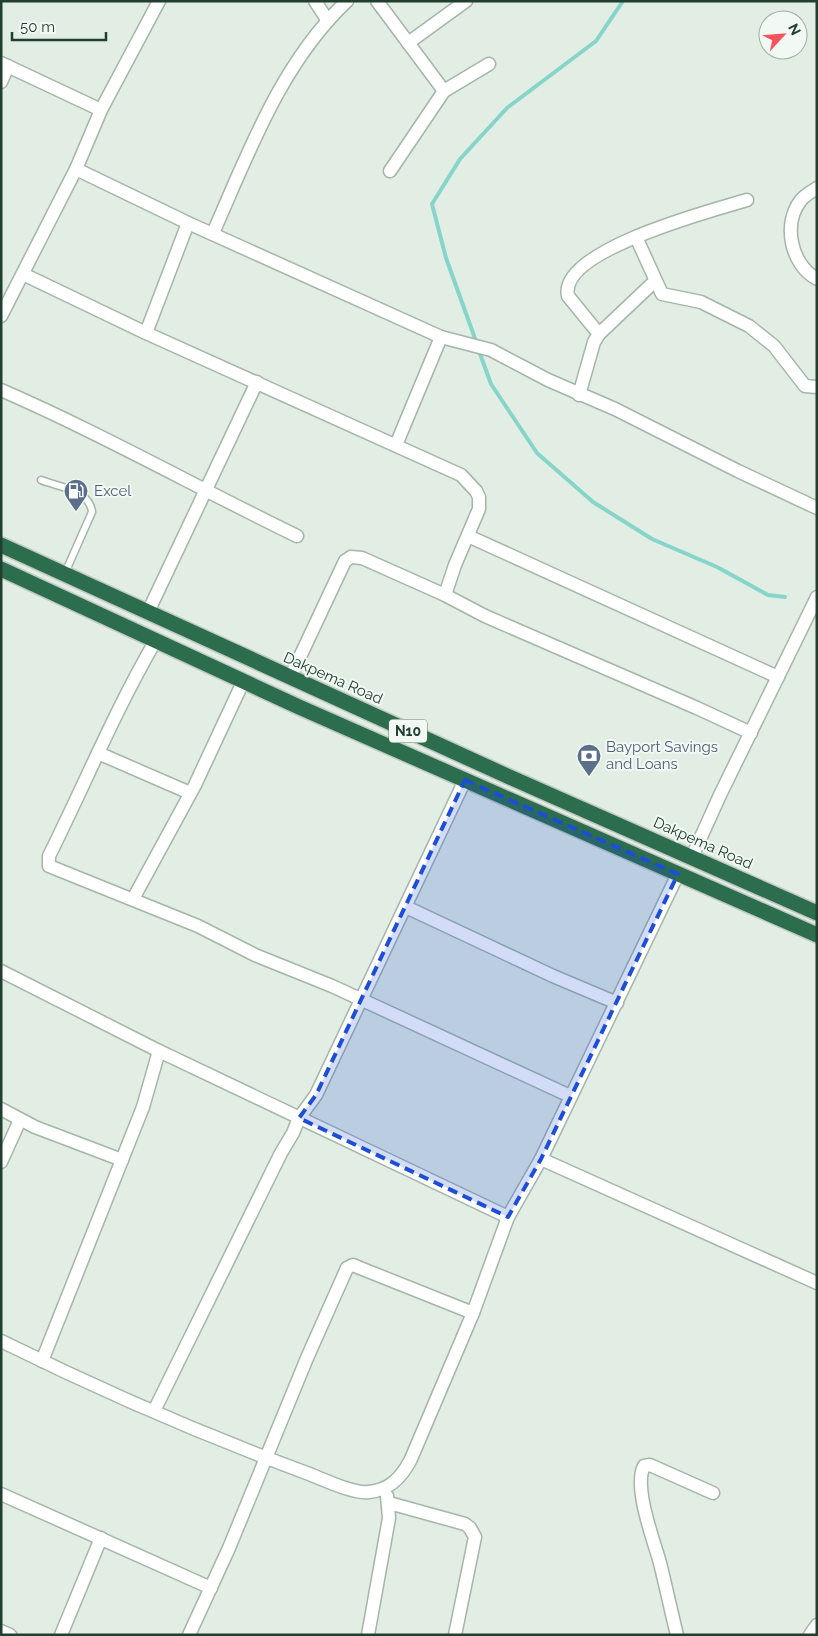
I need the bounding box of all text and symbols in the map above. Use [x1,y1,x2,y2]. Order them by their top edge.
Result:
scale bar [12,10,106,42]
north arrow [758,10,808,60]
text: 50 m [20,18,55,36]
text: N [785,21,804,38]
fuel station icon: Excel [63,478,89,512]
place label: Excel [94,482,132,500]
street label: Dakpema Road [281,648,385,708]
road number: N10 [389,719,427,742]
place label: Bayport Savings and Loans [606,738,718,773]
bank icon: Bayport Savings and Loans [576,743,602,777]
street label: Dakpema Road [651,813,755,873]

